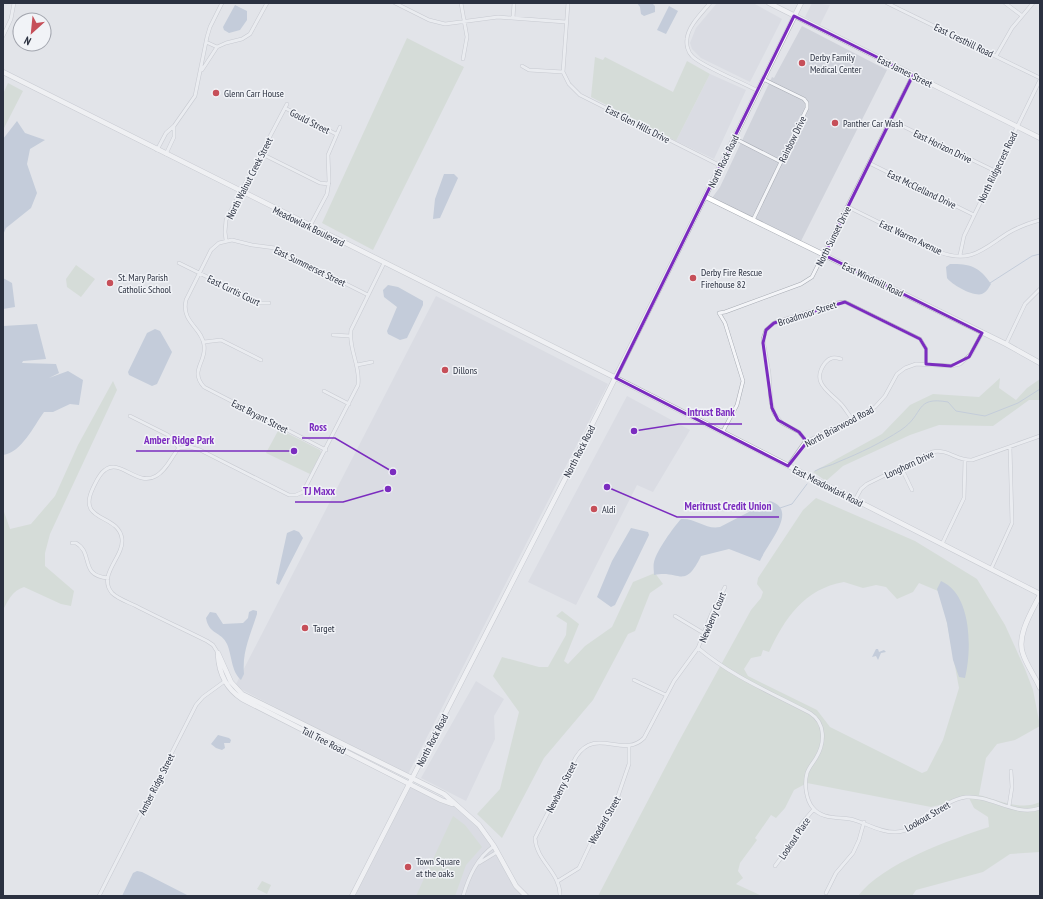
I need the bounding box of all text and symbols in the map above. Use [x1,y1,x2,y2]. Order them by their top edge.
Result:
north arrow [12,12,52,52]
street label: East Cresthill Road [932,20,996,60]
text: N [22,33,33,48]
place label: Derby Family Medical Center [810,51,862,76]
street label: East James Street [875,53,935,91]
marker: Derby Family Medical Center [797,58,807,68]
place label: Glenn Carr House [224,87,284,100]
marker: Glenn Carr House [211,88,221,98]
street label: East Glen Hills Drive [604,103,672,146]
street label: Gould Street [288,106,332,137]
street label: Rainbow Drive [776,114,809,165]
place label: Panther Car Wash [843,117,903,130]
marker: Panther Car Wash [830,118,840,128]
street label: East Horizon Drive [911,127,974,166]
street label: North Ridgecrest Road [975,130,1020,205]
street label: North Rock Road [705,133,742,190]
street label: North Walnut Creek Street [223,135,276,221]
street label: East McClelland Drive [885,167,958,212]
street label: Meadowlark Boulevard [271,203,347,249]
street label: North Sunset Drive [813,204,854,268]
street label: East Warren Avenue [877,217,944,258]
street label: East Summerset Street [272,243,348,290]
street label: East Windmill Road [840,259,906,300]
place label: Derby Fire Rescue Firehouse 82 [701,266,762,291]
place label: St. Mary Parish Catholic School [118,271,172,296]
street label: East Curtis Court [205,272,263,309]
marker: Derby Fire Rescue Firehouse 82 [688,273,698,283]
marker: St. Mary Parish Catholic School [105,278,115,288]
street label: Broadmoor Street [776,298,838,329]
place label: Dillons [453,364,478,377]
marker: Dillons [440,365,450,375]
street label: East Bryant Street [229,397,290,436]
callout: Intrust Bank [679,401,742,424]
street label: North Briarwood Road [803,403,876,450]
text: Intrust Bank [687,405,735,419]
callout: Ross [302,415,335,438]
text: Ross [309,420,327,434]
street label: North Rock Road [561,423,598,480]
callout: Amber Ridge Park [136,428,222,451]
text: Amber Ridge Park [143,433,214,447]
street label: Longhorn Drive [882,447,936,482]
street label: East Meadowlark Road [790,463,865,510]
callout: TJ Maxx [295,479,343,502]
text: TJ Maxx [303,484,335,498]
callout: Meritrust Credit Union [677,494,779,517]
text: Meritrust Credit Union [685,499,771,513]
place label: Aldi [602,503,616,516]
marker: Aldi [589,504,599,514]
street label: Newberry Court [696,590,729,644]
place label: Target [313,622,335,635]
marker: Target [300,623,310,633]
street label: North Rock Road [414,712,451,769]
street label: Tall Tree Road [299,724,348,757]
street label: Amber Ridge Street [135,751,178,817]
street label: Newberry Street [543,759,580,815]
street label: Woodard Street [585,794,623,847]
street label: Lookout Street [902,798,953,835]
street label: Lookout Place [776,815,813,862]
place label: Town Square at the oaks [416,855,460,880]
marker: Town Square at the oaks [403,862,413,872]

